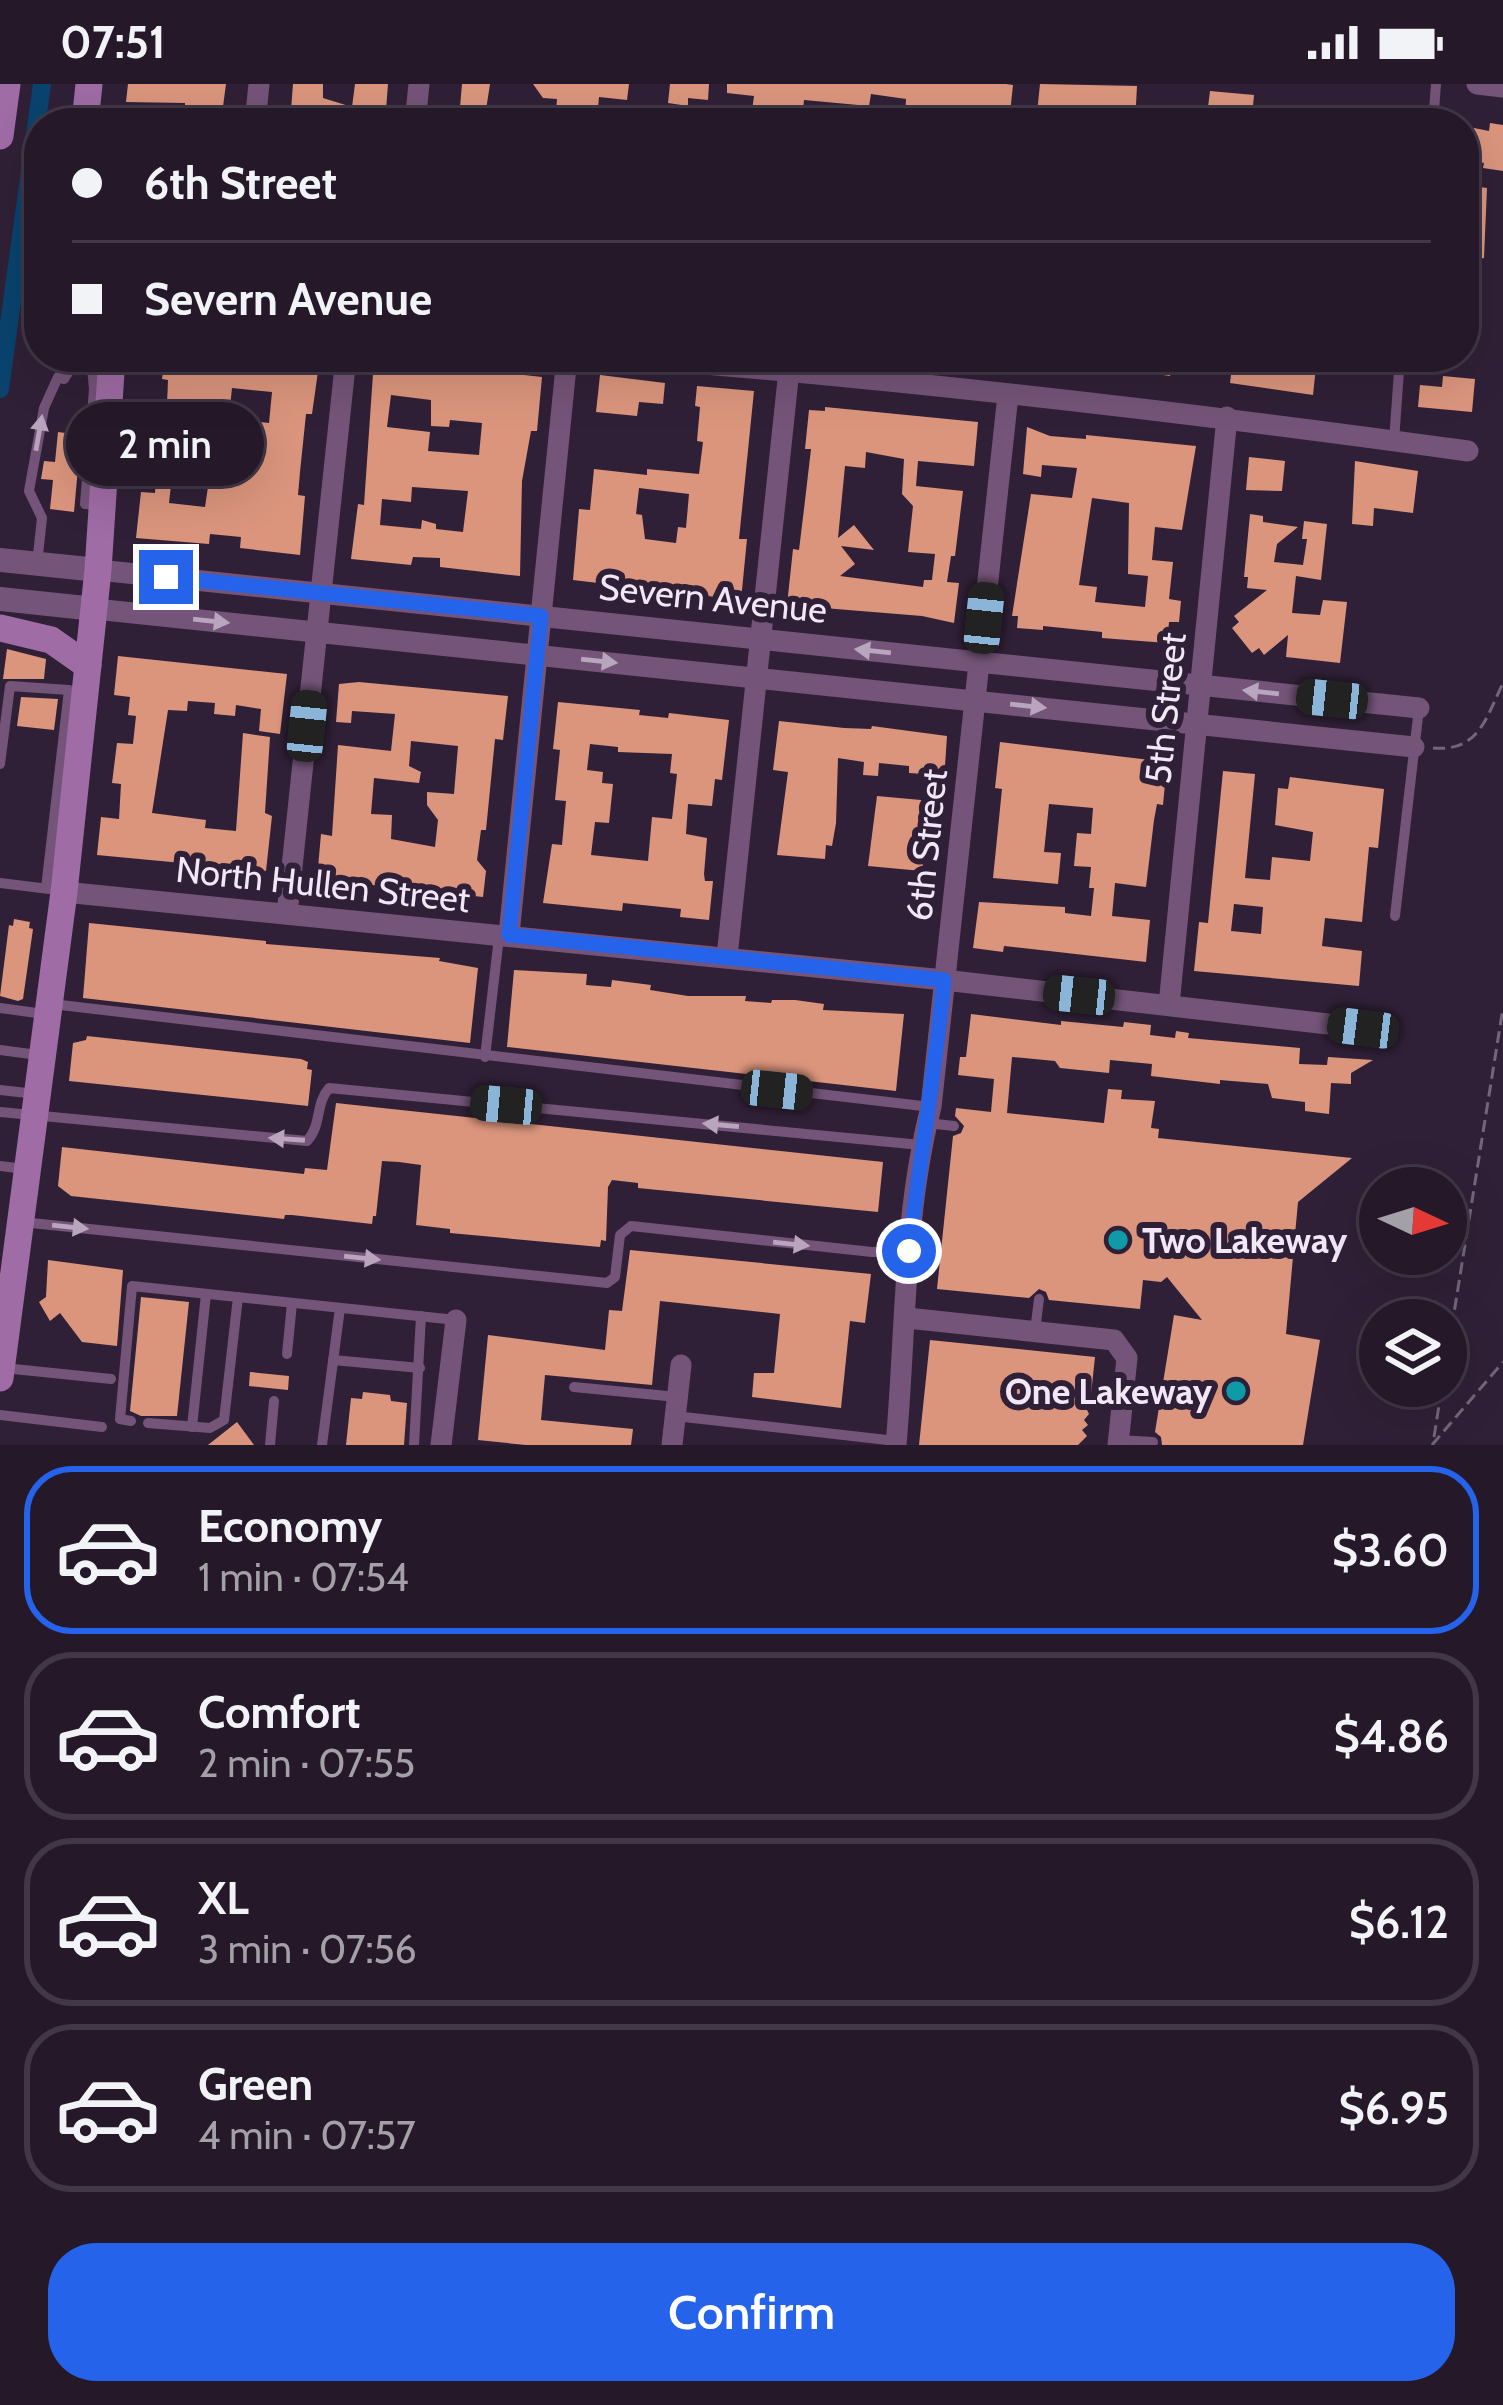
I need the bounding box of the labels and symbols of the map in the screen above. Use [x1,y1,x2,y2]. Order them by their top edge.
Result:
callout: 2 min [67,403,265,487]
one-way arrow [31,413,49,451]
route end [139,550,193,604]
street label: Severn Avenue [597,564,829,632]
car [962,580,1006,656]
one-way arrow [193,612,230,631]
street label: 5th Street [1135,630,1195,786]
one-way arrow [854,641,891,660]
one-way arrow [581,652,618,671]
car [1294,677,1370,721]
one-way arrow [1242,682,1279,701]
car [285,688,329,764]
one-way arrow [1010,697,1048,716]
street label: 6th Street [896,767,956,923]
street label: North Hullen Street [174,847,472,921]
car [1041,973,1117,1017]
car [1325,1006,1401,1050]
car [739,1068,815,1112]
car [469,1084,543,1126]
one-way arrow [702,1115,739,1134]
one-way arrow [268,1129,305,1148]
north arrow [1359,1167,1467,1275]
one-way arrow [51,1218,89,1237]
place label: Two Lakeway [1142,1218,1348,1262]
route start [882,1224,936,1278]
marker: Two Lakeway [1105,1227,1131,1253]
one-way arrow [772,1234,810,1253]
one-way arrow [344,1249,381,1268]
place label: One Lakeway [1005,1369,1213,1413]
marker: One Lakeway [1223,1378,1249,1404]

